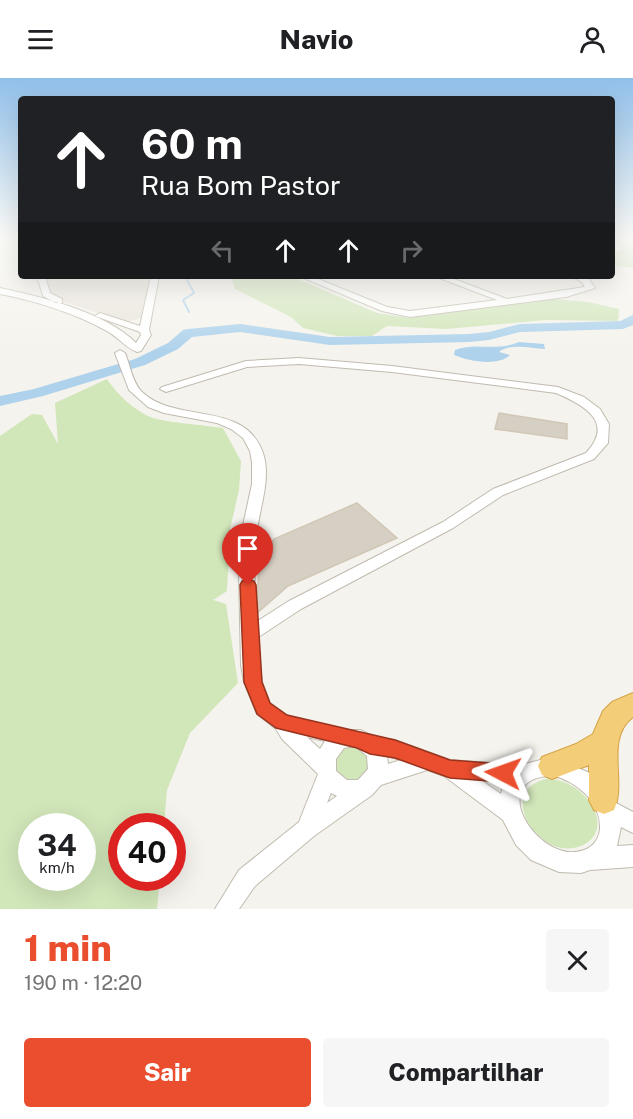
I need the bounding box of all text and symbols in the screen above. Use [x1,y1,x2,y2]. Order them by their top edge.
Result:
icon: menu [24,23,57,56]
text: Navio [280,23,353,55]
icon: person [576,23,609,56]
text: 60 m [141,119,243,168]
icon: ahead [42,120,120,198]
text: Rua Bom Pastor [141,169,341,201]
icon: left [206,234,239,267]
icon: ahead [269,234,302,267]
icon: ahead [332,234,365,267]
icon: right [395,234,428,267]
pin [222,523,273,585]
icon: arrive [231,532,264,565]
position arrow [471,741,535,805]
speed limit sign: 40 [108,813,186,891]
text: 34 [37,827,77,863]
text: km/h [39,859,75,876]
text: 1 min [24,927,112,969]
button: close [546,929,609,992]
text: 190 m · 12:20 [24,971,142,995]
button: Sair [24,1038,311,1107]
button: Compartilhar [323,1038,609,1107]

